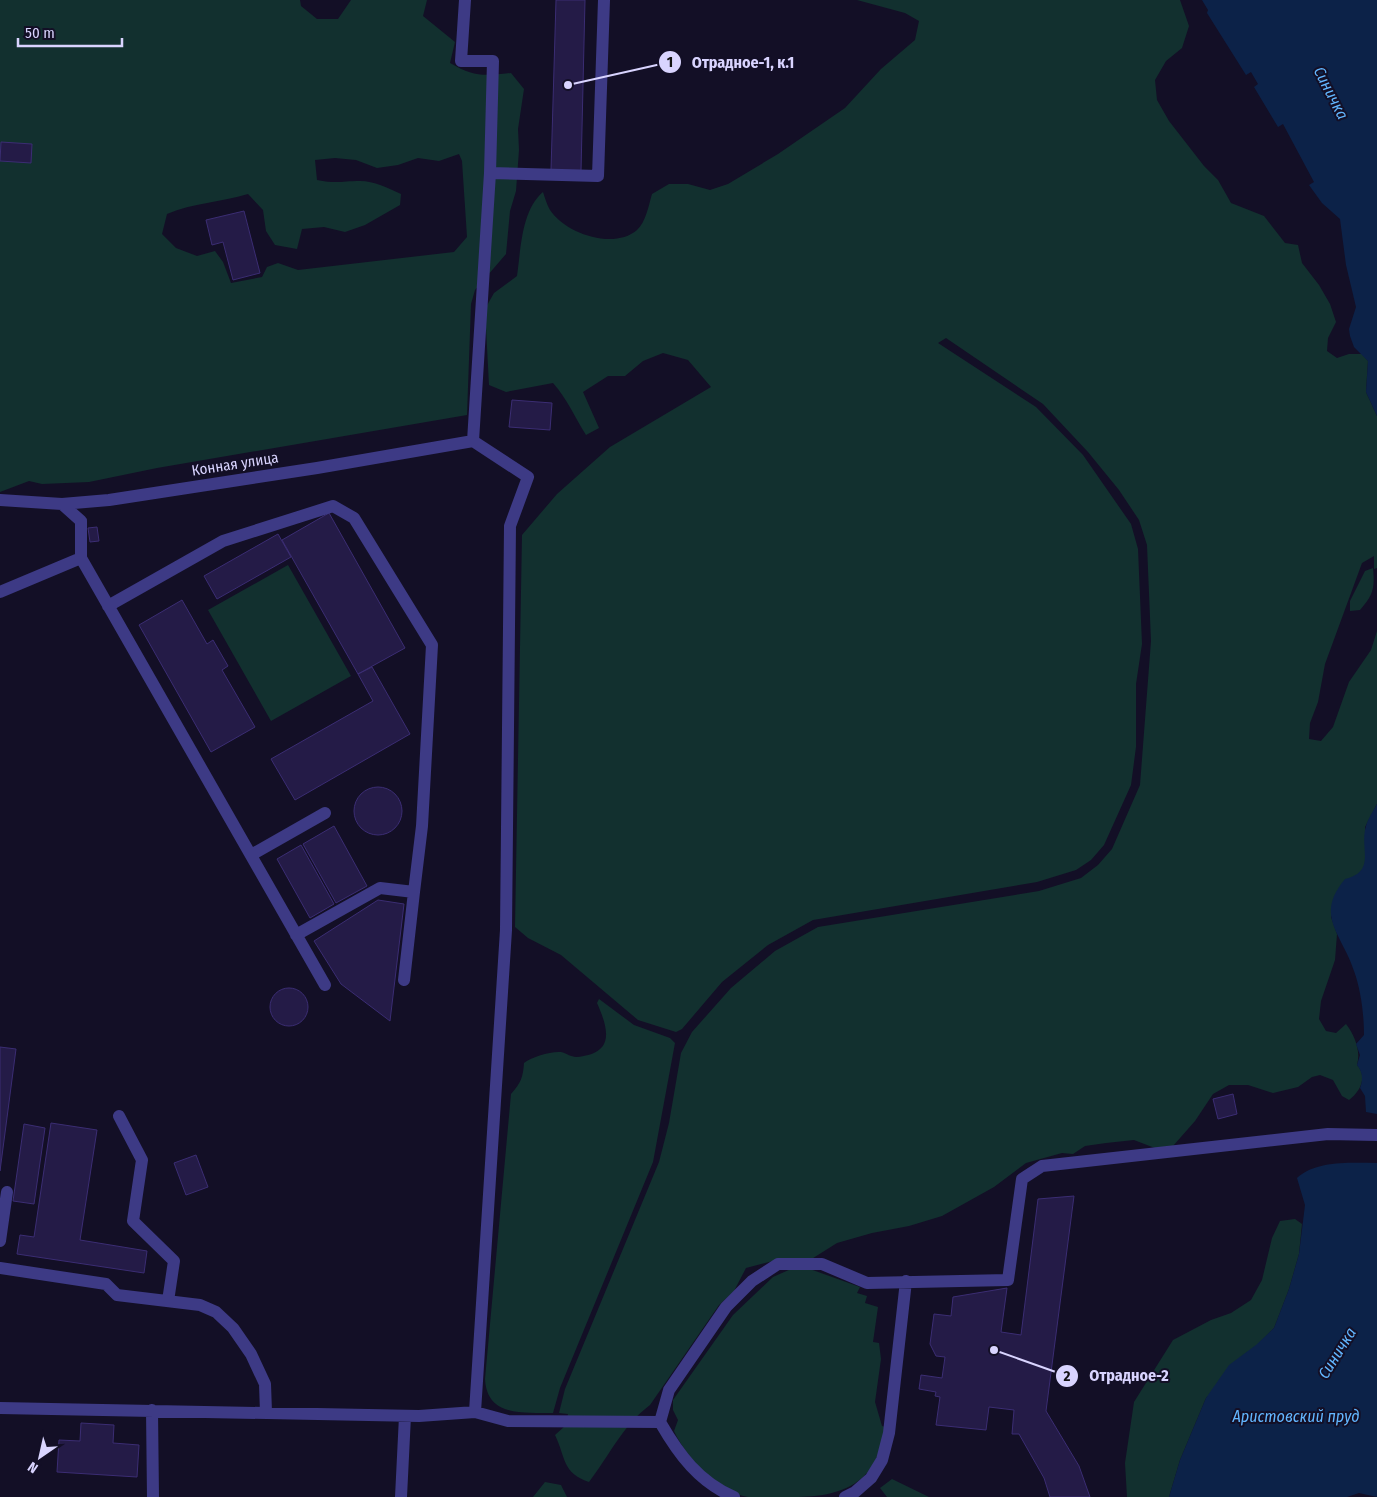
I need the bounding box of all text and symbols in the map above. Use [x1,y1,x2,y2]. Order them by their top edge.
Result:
scale bar [18,15,121,47]
text: 50 m [25,24,55,42]
callout: Отрадное-1, к.1 [657,47,805,78]
text: 1 [667,53,673,71]
text: Отрадное-1, к.1 [692,53,794,72]
water label: Синичка [1310,63,1352,123]
street label: Конная улица [190,448,280,480]
water label: Синичка [1314,1324,1360,1382]
callout: Отрадное-2 [1055,1360,1179,1391]
text: Отрадное-2 [1089,1366,1169,1385]
text: 2 [1063,1367,1071,1385]
water label: Аристовский пруд [1231,1407,1360,1426]
north arrow [15,1432,65,1482]
text: N [25,1458,41,1477]

